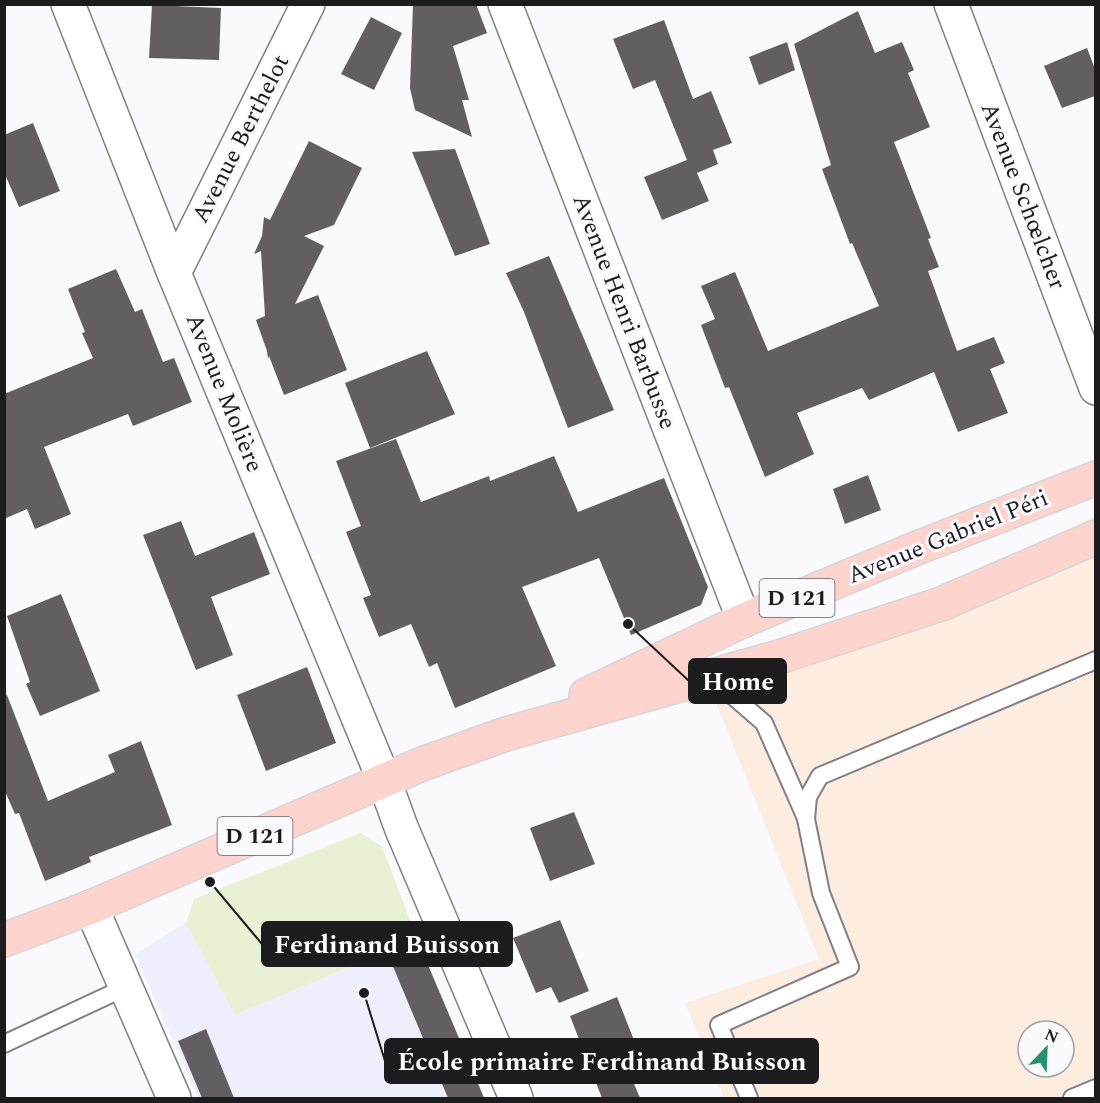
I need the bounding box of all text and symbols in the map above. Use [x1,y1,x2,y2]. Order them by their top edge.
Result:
street label: Avenue Berthelot [183,48,299,230]
street label: Avenue Schœlcher [971,97,1075,295]
street label: Avenue Henri Barbusse [563,189,685,435]
street label: Avenue Molière [176,308,272,478]
street label: Avenue Gabriel Péri [842,480,1054,594]
road number: D 121 [760,579,834,617]
callout: Home [689,659,786,703]
text: Home [702,662,774,702]
road number: D 121 [218,817,292,855]
callout: Ferdinand Buisson [262,922,512,966]
text: Ferdinand Buisson [274,925,500,965]
north arrow [1016,1019,1076,1079]
text: N [1041,1023,1062,1050]
callout: École primaire Ferdinand Buisson [385,1039,818,1083]
text: École primaire Ferdinand Buisson [397,1042,807,1082]

